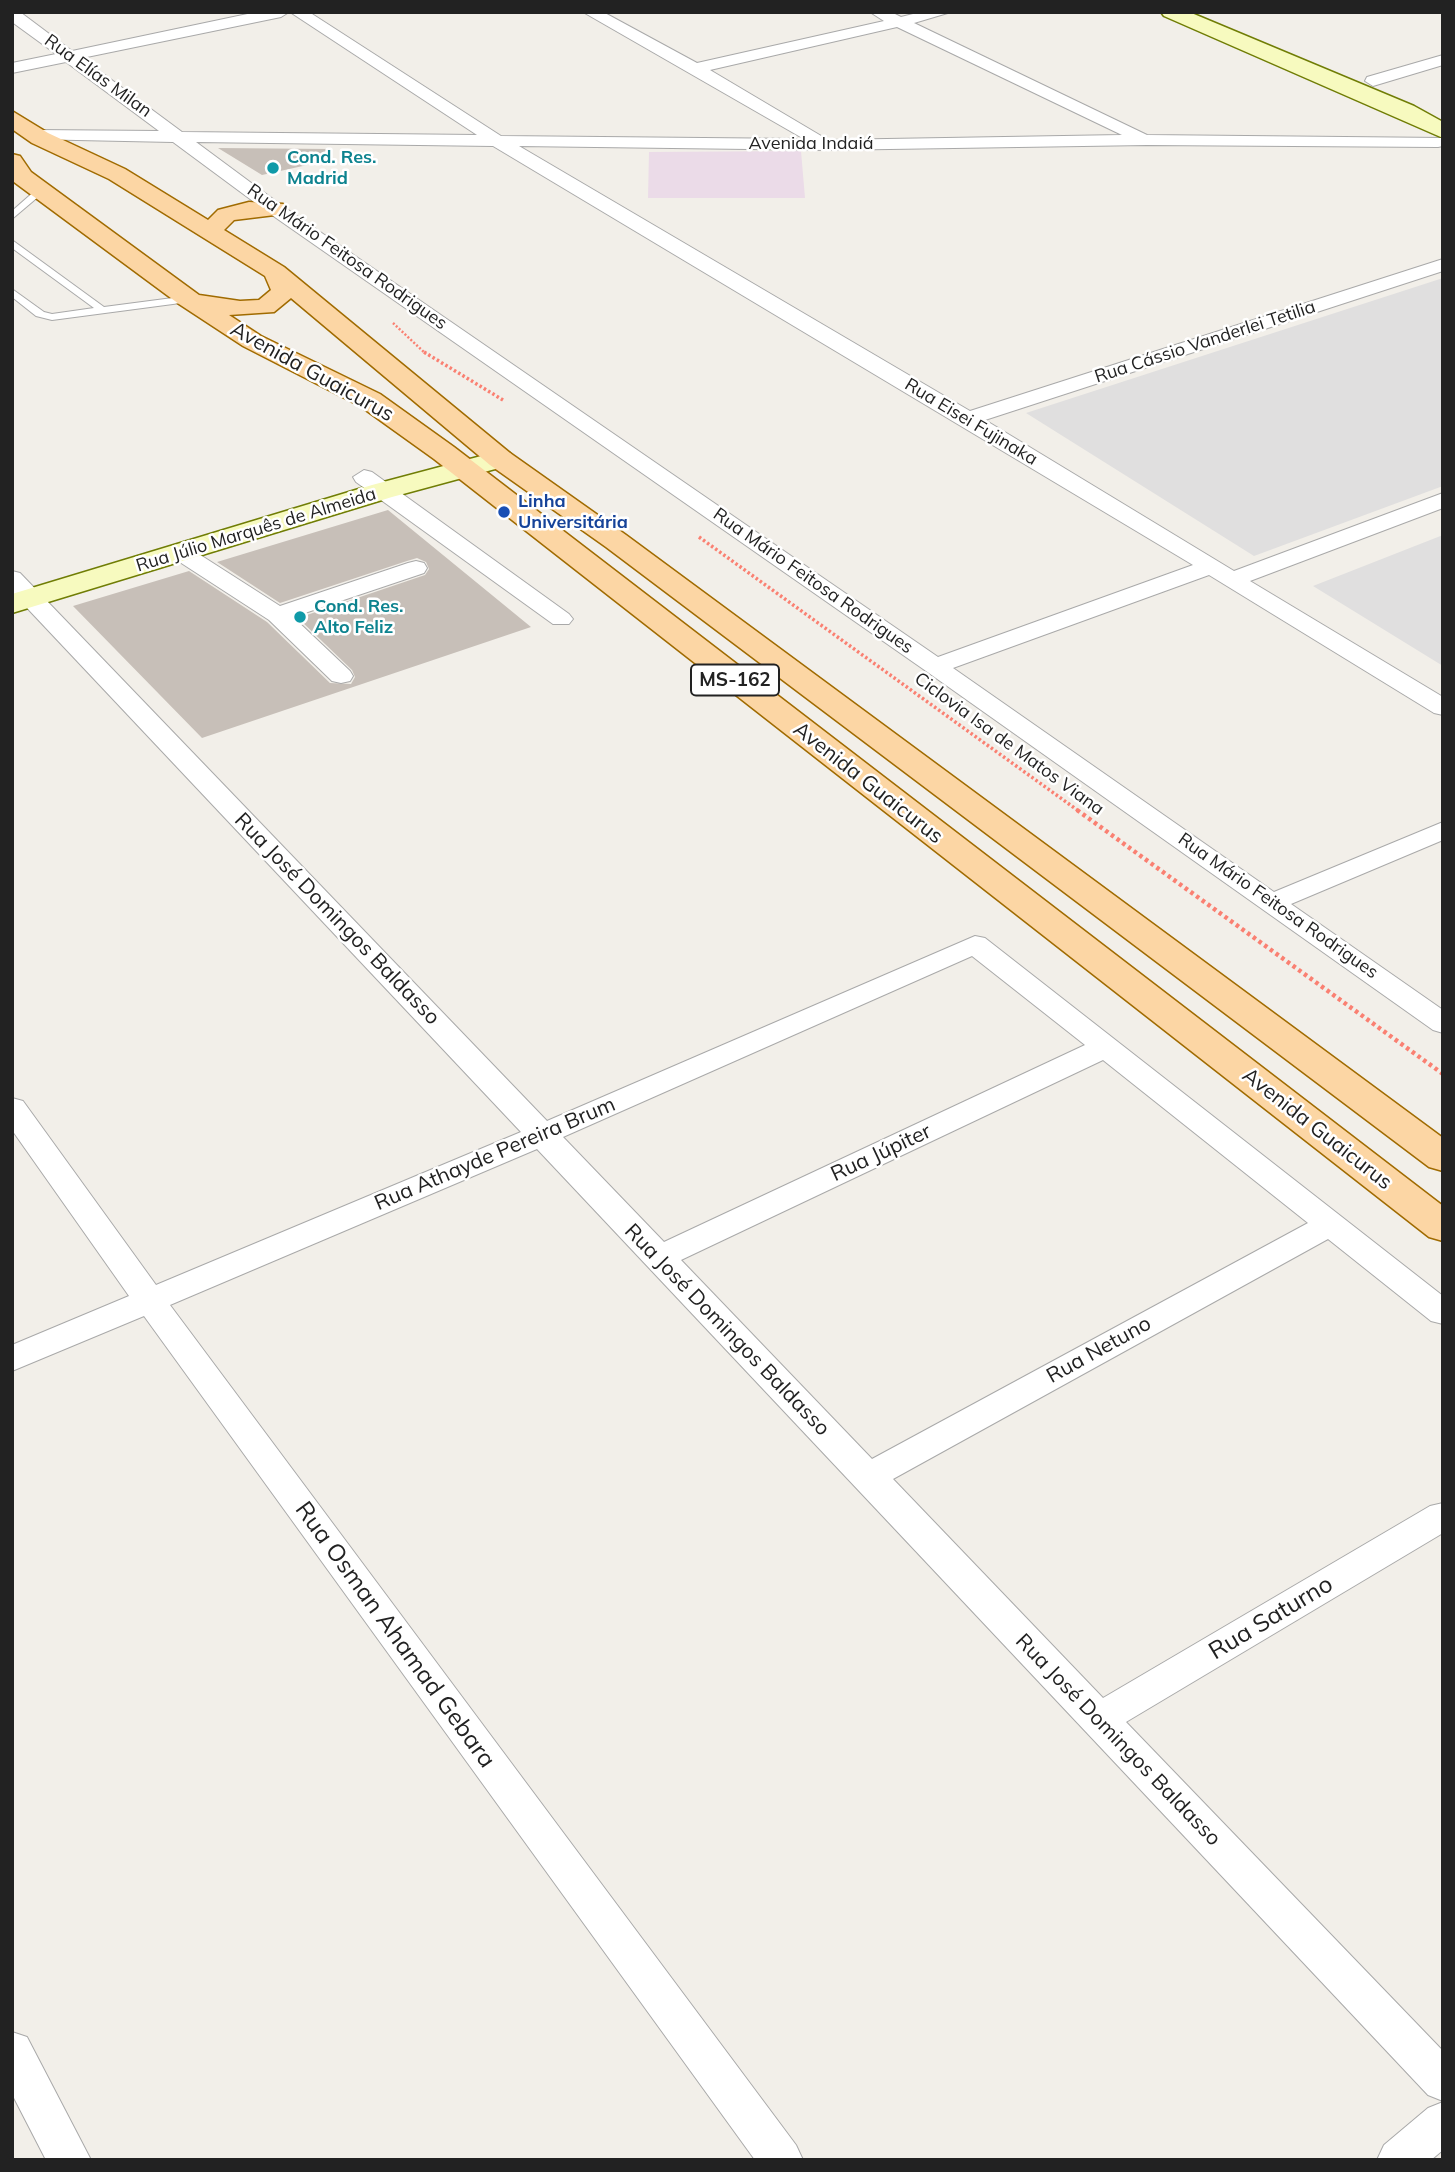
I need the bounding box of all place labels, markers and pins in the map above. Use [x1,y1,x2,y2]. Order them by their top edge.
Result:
place label: Cond. Res. Madrid [287,147,376,190]
marker: Cond. Res. Madrid [265,160,281,176]
place label: Linha Universitária [518,491,628,534]
marker: Linha Universitária [496,504,512,520]
place label: Cond. Res. Alto Feliz [314,596,403,638]
marker: Cond. Res. Alto Feliz [292,609,308,625]

